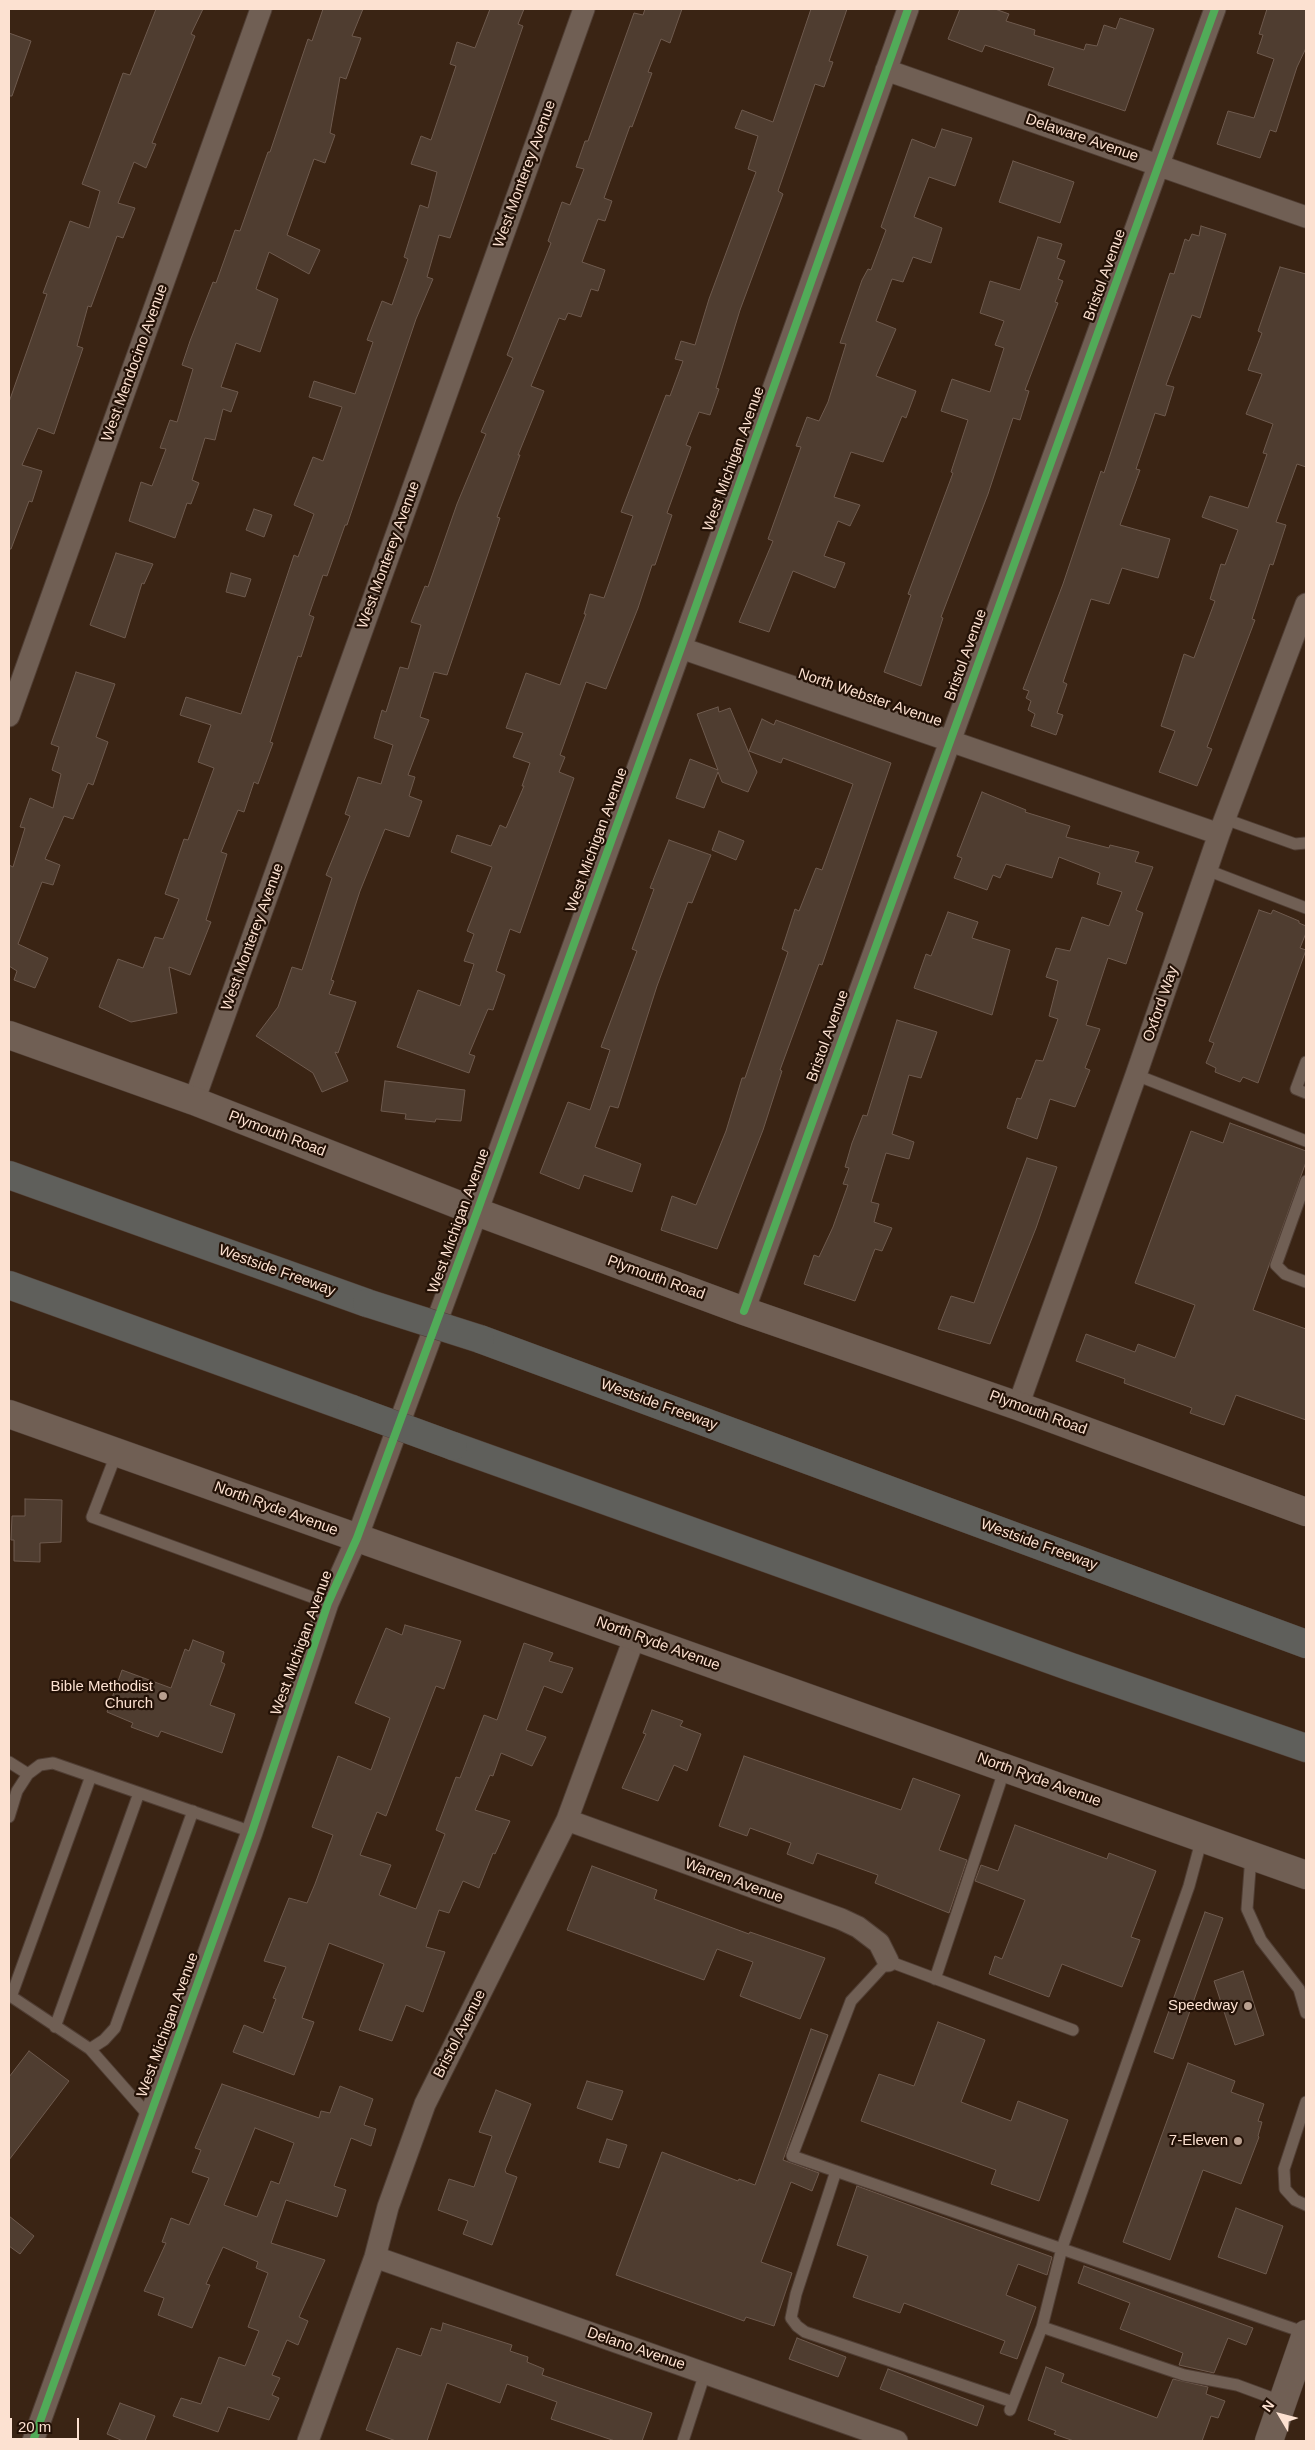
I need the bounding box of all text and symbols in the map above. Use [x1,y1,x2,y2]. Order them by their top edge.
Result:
street label: West Monterey Avenue [490,98,560,250]
street label: Delaware Avenue [1023,110,1141,166]
street label: Bristol Avenue [1080,227,1130,323]
street label: West Mendocino Avenue [98,282,172,444]
street label: West Michigan Avenue [699,384,769,534]
street label: West Monterey Avenue [354,479,424,631]
street label: Bristol Avenue [941,607,991,703]
street label: North Webster Avenue [796,665,944,731]
street label: West Michigan Avenue [562,765,632,915]
street label: West Monterey Avenue [218,861,288,1013]
street label: Oxford Way [1140,964,1182,1044]
street label: Bristol Avenue [803,988,853,1084]
street label: Plymouth Road [226,1107,328,1161]
street label: West Michigan Avenue [424,1146,494,1296]
street label: Westside Freeway [216,1241,338,1301]
street label: Plymouth Road [605,1252,707,1304]
street label: Westside Freeway [598,1375,720,1435]
street label: Plymouth Road [987,1387,1089,1439]
street label: North Ryde Avenue [212,1478,340,1540]
street label: Westside Freeway [978,1515,1100,1575]
street label: West Michigan Avenue [267,1568,337,1718]
street label: North Ryde Avenue [594,1613,722,1675]
place label: Bible Methodist Church [50,1678,153,1713]
marker: Bible Methodist Church [157,1690,169,1702]
street label: North Ryde Avenue [975,1749,1103,1811]
street label: Warren Avenue [682,1855,786,1907]
street label: West Michigan Avenue [133,1950,203,2100]
street label: Bristol Avenue [430,1987,490,2081]
place label: Speedway [1168,1997,1238,2015]
marker: Speedway [1242,2000,1254,2012]
place label: 7-Eleven [1169,2132,1228,2150]
marker: 7-Eleven [1232,2135,1244,2147]
street label: Delano Avenue [585,2324,687,2374]
north arrow [1255,2390,1305,2440]
text: N [1259,2397,1277,2415]
scale bar [12,2408,81,2440]
text: 20 m [18,2418,51,2435]

